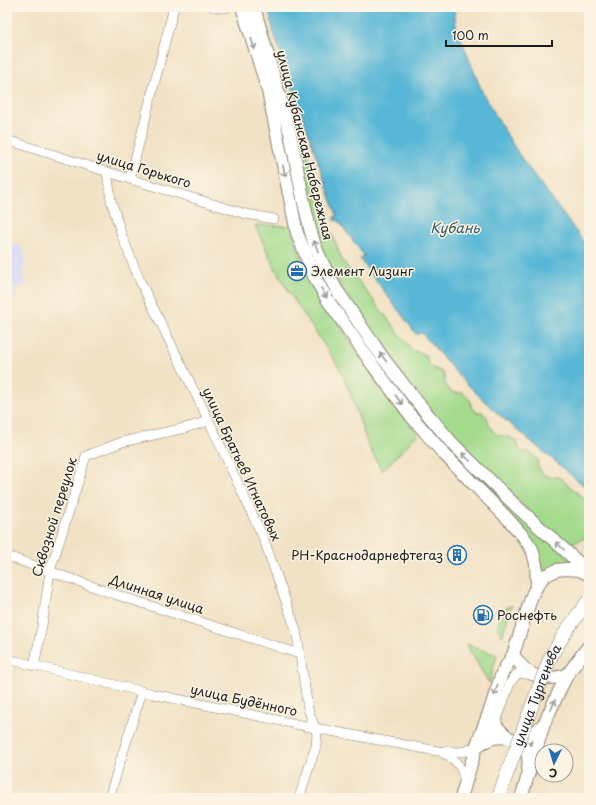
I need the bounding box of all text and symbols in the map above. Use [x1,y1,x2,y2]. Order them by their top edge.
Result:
scale bar [446,22,552,48]
text: 100 m [452,26,489,44]
one-way arrow [250,38,257,51]
street label: улица Кубанская Набережная [273,48,338,242]
street label: улица Горького [95,145,194,192]
one-way arrow [280,164,288,177]
water label: Кубань [430,217,481,238]
one-way arrow [311,240,319,252]
office icon: Элемент Лизинг [286,260,308,282]
place label: Элемент Лизинг [311,261,414,280]
one-way arrow [320,287,328,299]
one-way arrow [379,352,387,363]
street label: улица Братьев Игнатовых [198,384,287,544]
one-way arrow [394,394,403,405]
one-way arrow [461,452,471,461]
street label: Сквозной переулок [26,455,81,579]
one-way arrow [555,542,565,551]
building icon: РН-Краснодарнефтегаз [446,544,468,566]
place label: РН-Краснодарнефтегаз [291,545,443,564]
street label: Длинная улица [107,569,208,618]
fuel station icon: Роснефть [472,604,494,626]
place label: Роснефть [497,605,557,624]
street label: улица Тургенева [508,639,566,749]
street label: улица Будённого [189,679,299,720]
one-way arrow [492,684,500,696]
one-way arrow [550,699,557,711]
north arrow [534,743,574,783]
text: С [548,765,558,782]

